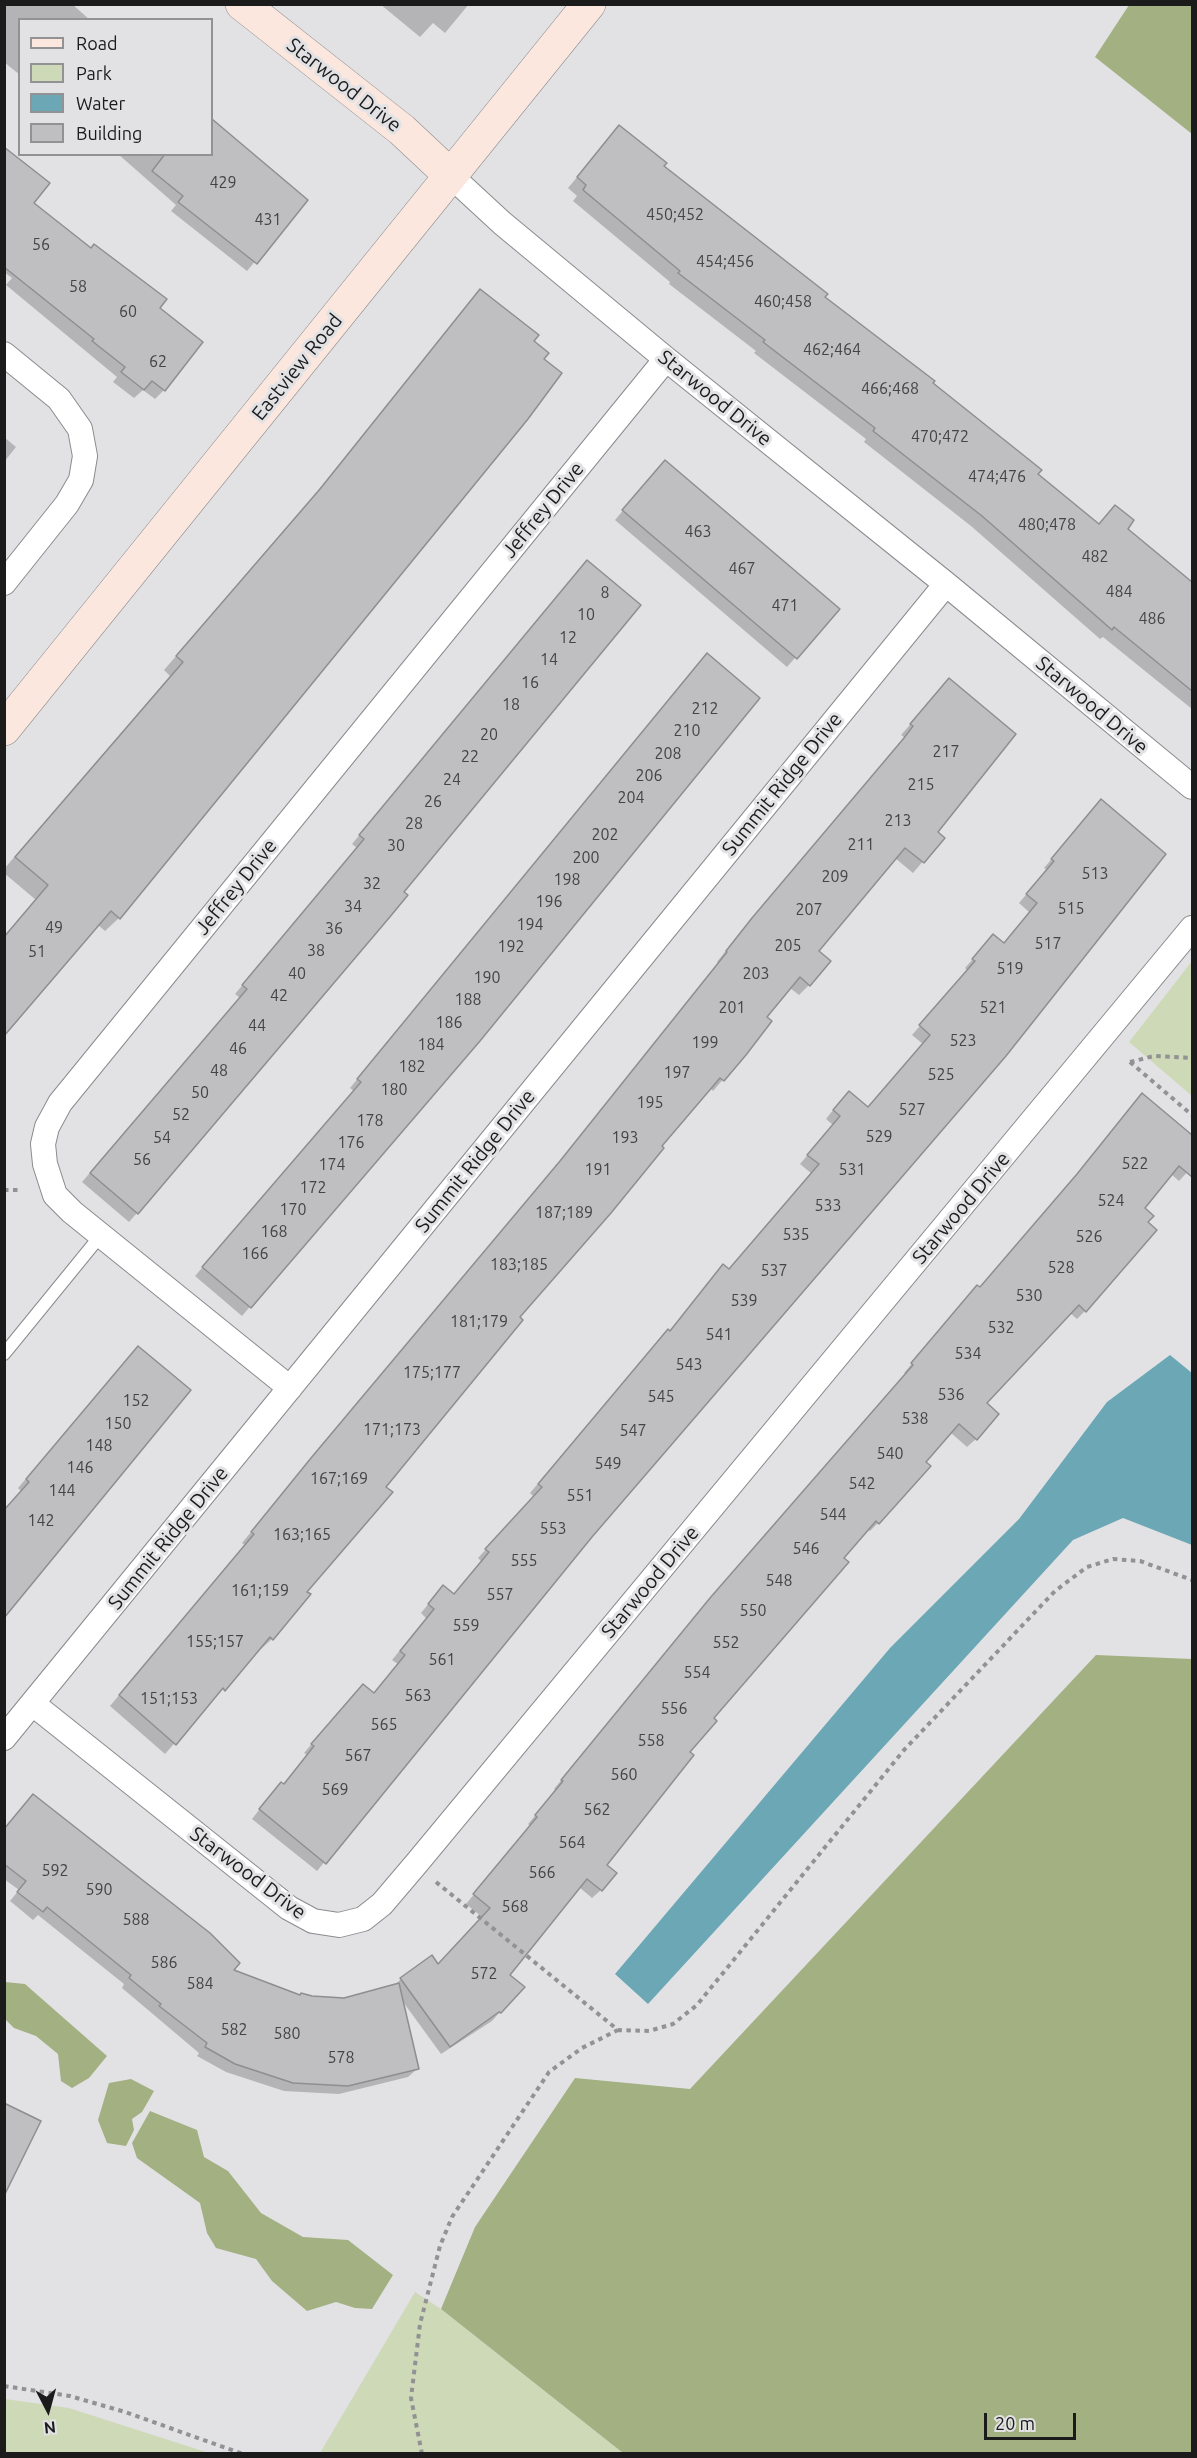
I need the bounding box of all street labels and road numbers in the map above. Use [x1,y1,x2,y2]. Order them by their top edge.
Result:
street label: Starwood Drive [282,33,406,137]
street label: Eastview Road [247,309,347,425]
street label: Starwood Drive [653,345,777,451]
street label: Jeffrey Drive [497,457,589,563]
street label: Starwood Drive [1031,651,1153,759]
street label: Summit Ridge Drive [717,708,847,860]
street label: Jeffrey Drive [190,834,282,940]
street label: Summit Ridge Drive [410,1085,540,1237]
street label: Starwood Drive [907,1147,1015,1269]
street label: Summit Ridge Drive [103,1462,233,1614]
street label: Starwood Drive [596,1521,704,1643]
street label: Starwood Drive [185,1822,311,1924]

